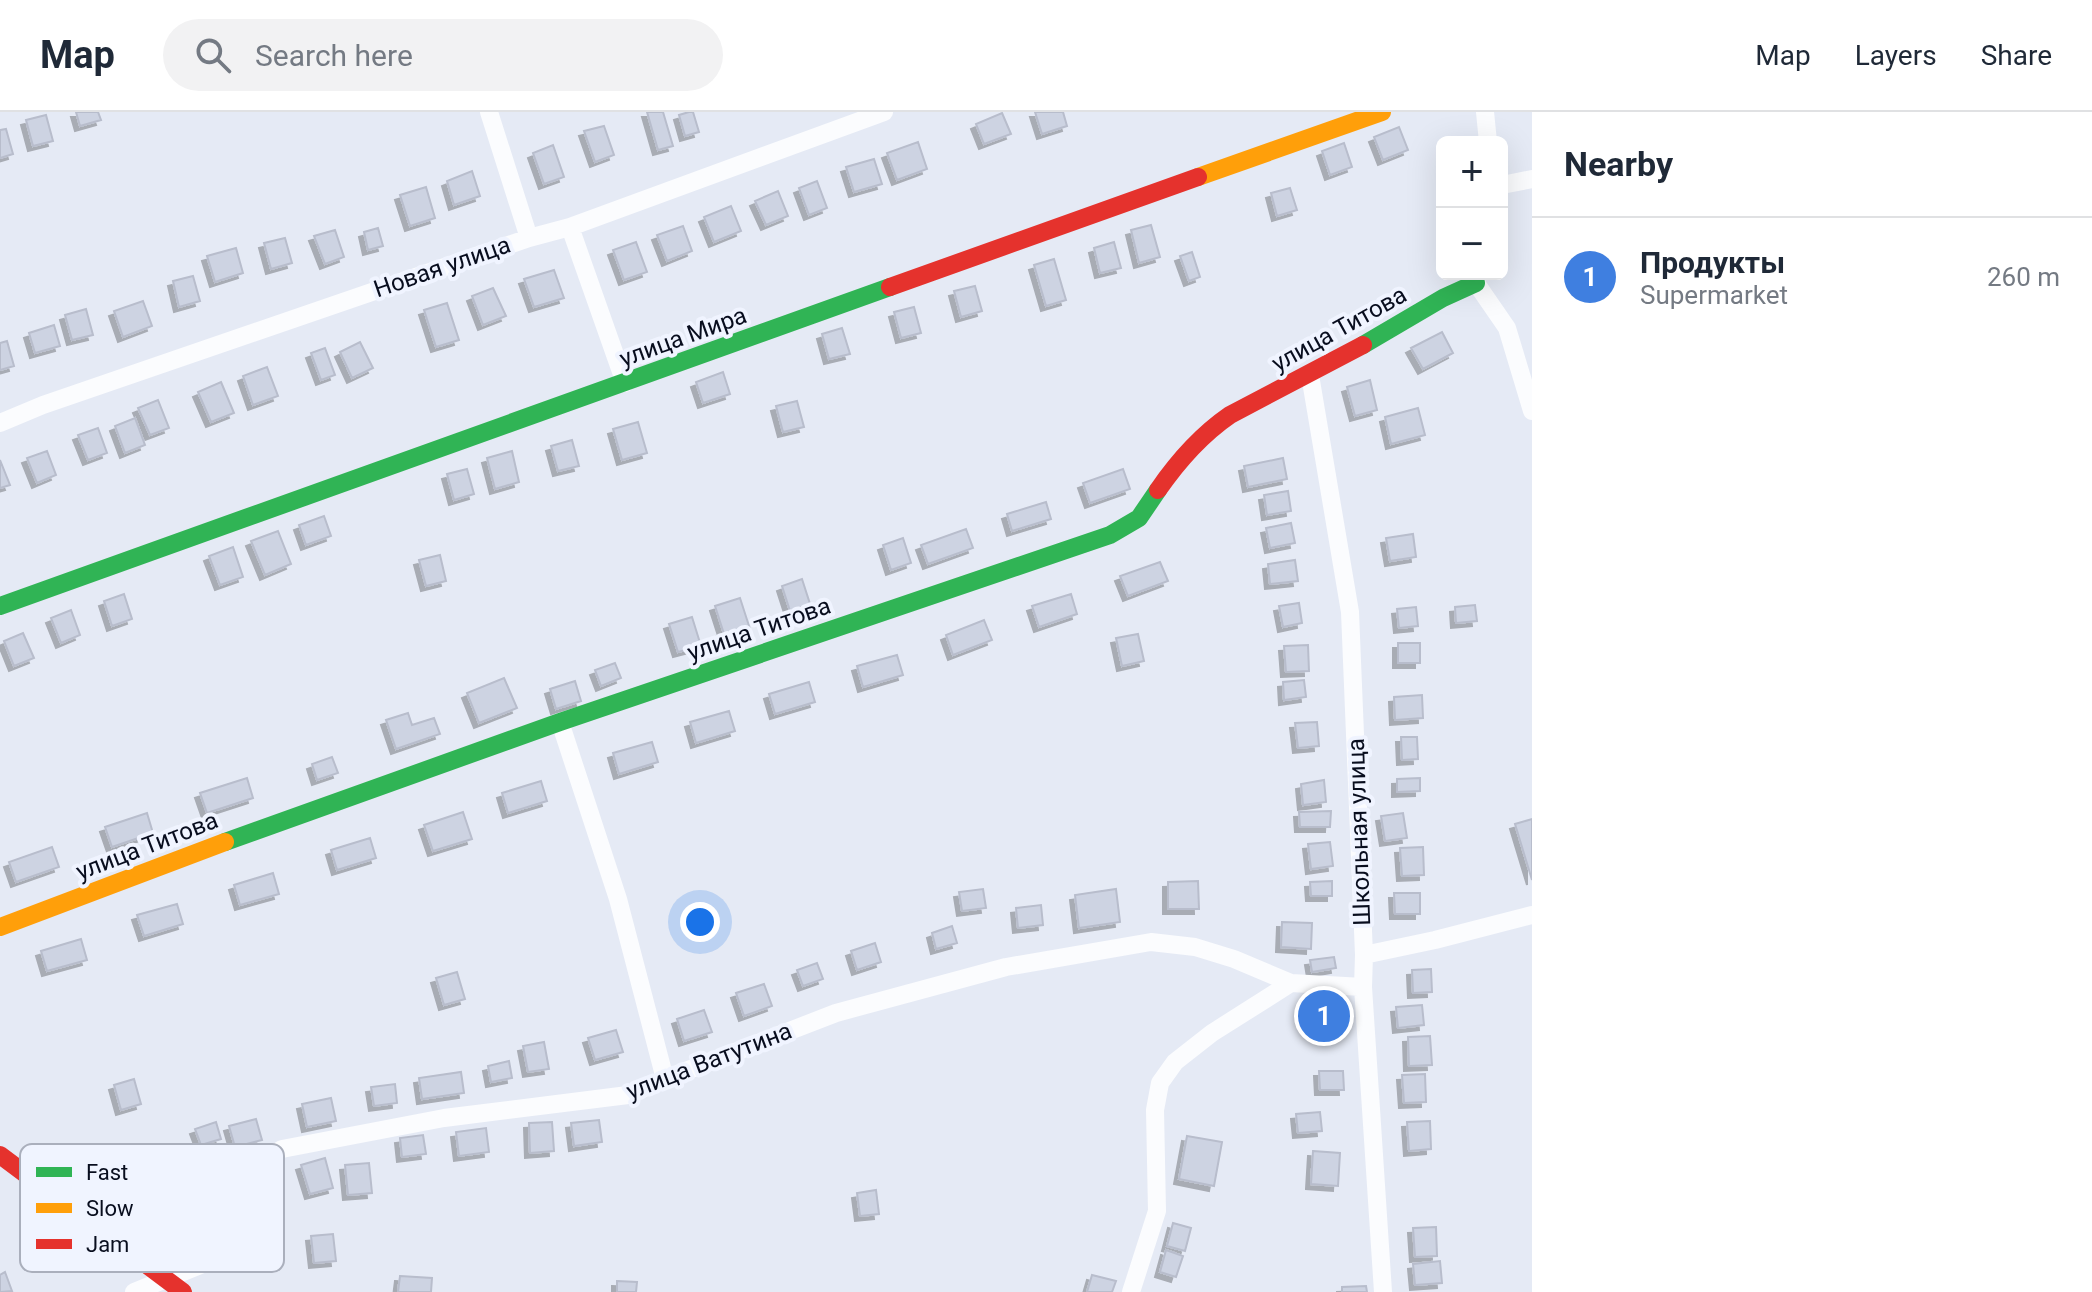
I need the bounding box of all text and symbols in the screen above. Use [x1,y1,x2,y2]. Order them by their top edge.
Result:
search box [163,19,723,91]
text: Map [40,33,115,77]
icon: search [191,33,235,77]
text: Search here [255,38,413,73]
text: Map [1755,39,1811,72]
text: Layers [1855,39,1937,72]
text: Share [1981,39,2052,72]
map controls [1436,136,1508,280]
button: + [1436,136,1508,208]
text: Nearby [1564,144,1673,184]
button: − [1436,208,1508,280]
street label: Новая улица [370,231,514,303]
text: Продукты [1640,245,1785,280]
text: 1 [1583,262,1597,292]
text: 260 m [1987,262,2060,292]
street label: улица Титова [1267,280,1411,378]
text: Supermarket [1640,280,1788,310]
street label: улица Мира [616,301,750,373]
street label: улица Титова [684,591,834,667]
street label: Школьная улица [1342,738,1376,926]
street label: улица Титова [72,806,222,886]
your location [680,902,720,942]
pin: 1 [1298,986,1350,1046]
street label: улица Ватутина [622,1017,796,1105]
legend [20,1144,284,1272]
text: Fast [86,1160,128,1185]
text: Slow [86,1196,134,1221]
text: Jam [86,1232,129,1257]

